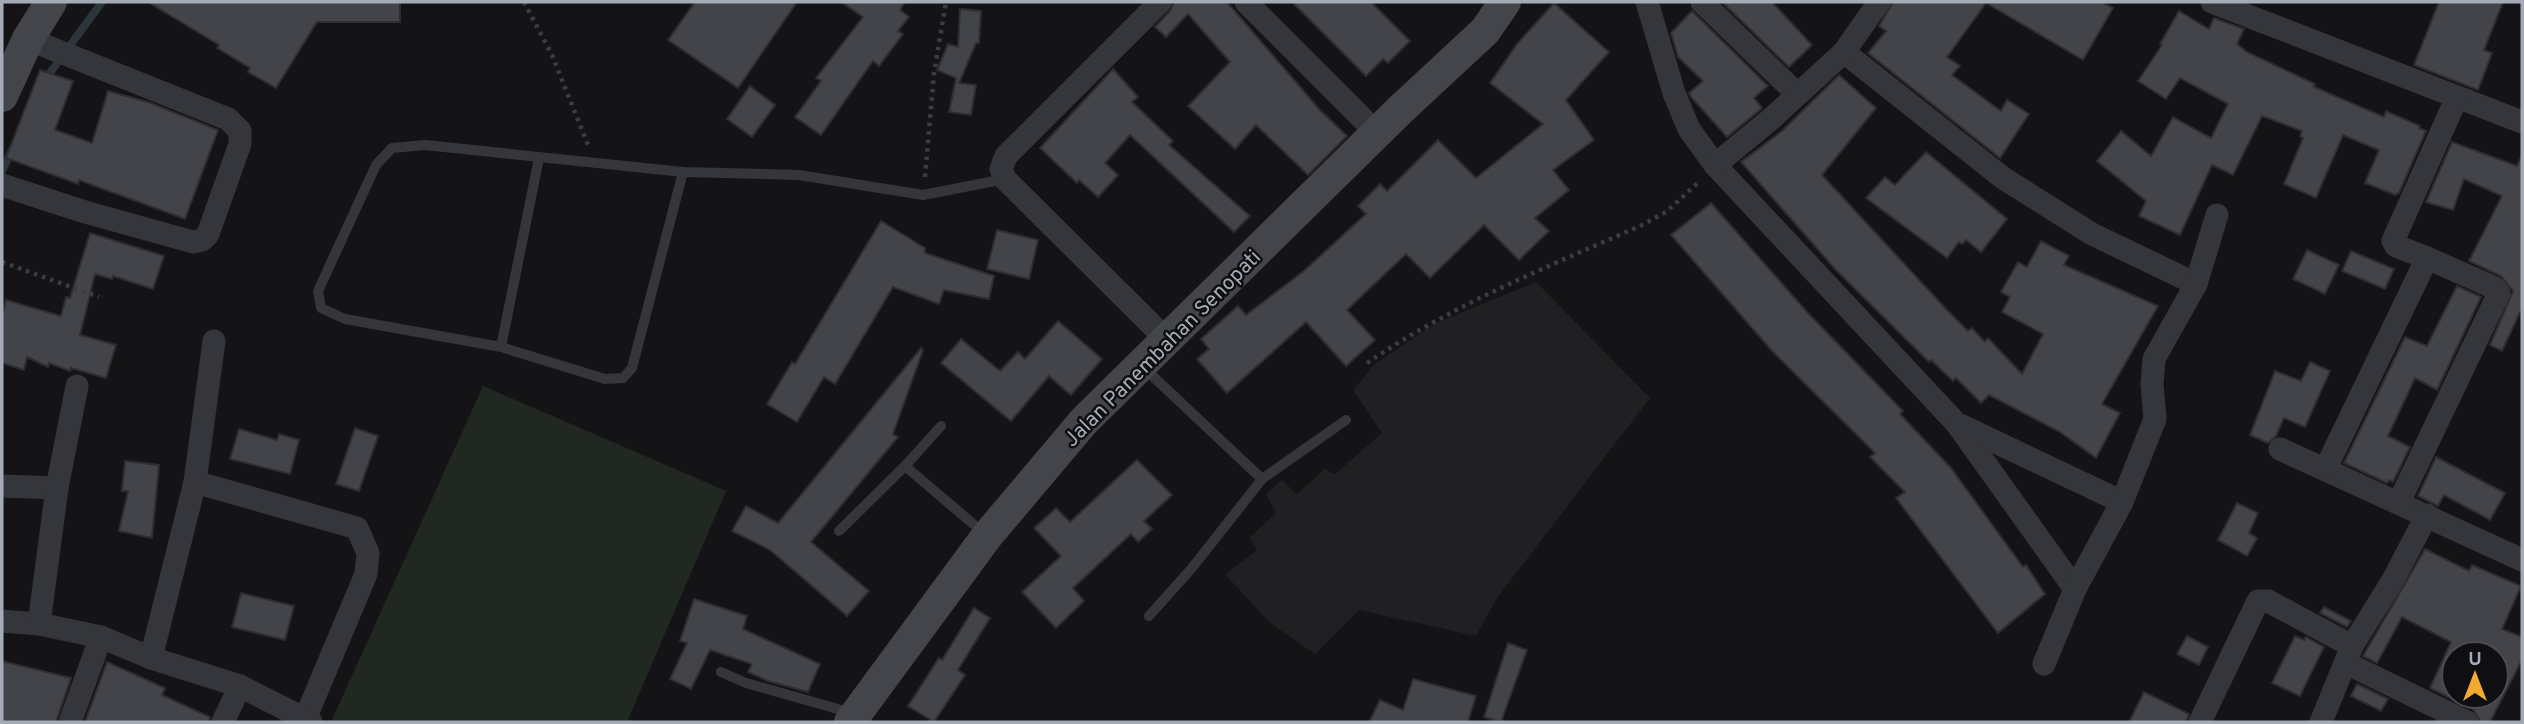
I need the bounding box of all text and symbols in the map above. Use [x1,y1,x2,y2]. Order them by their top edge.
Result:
street label: Jalan Panembahan Senopati [1059,245,1267,453]
north arrow [2440,640,2510,710]
text: U [2468,648,2482,672]

